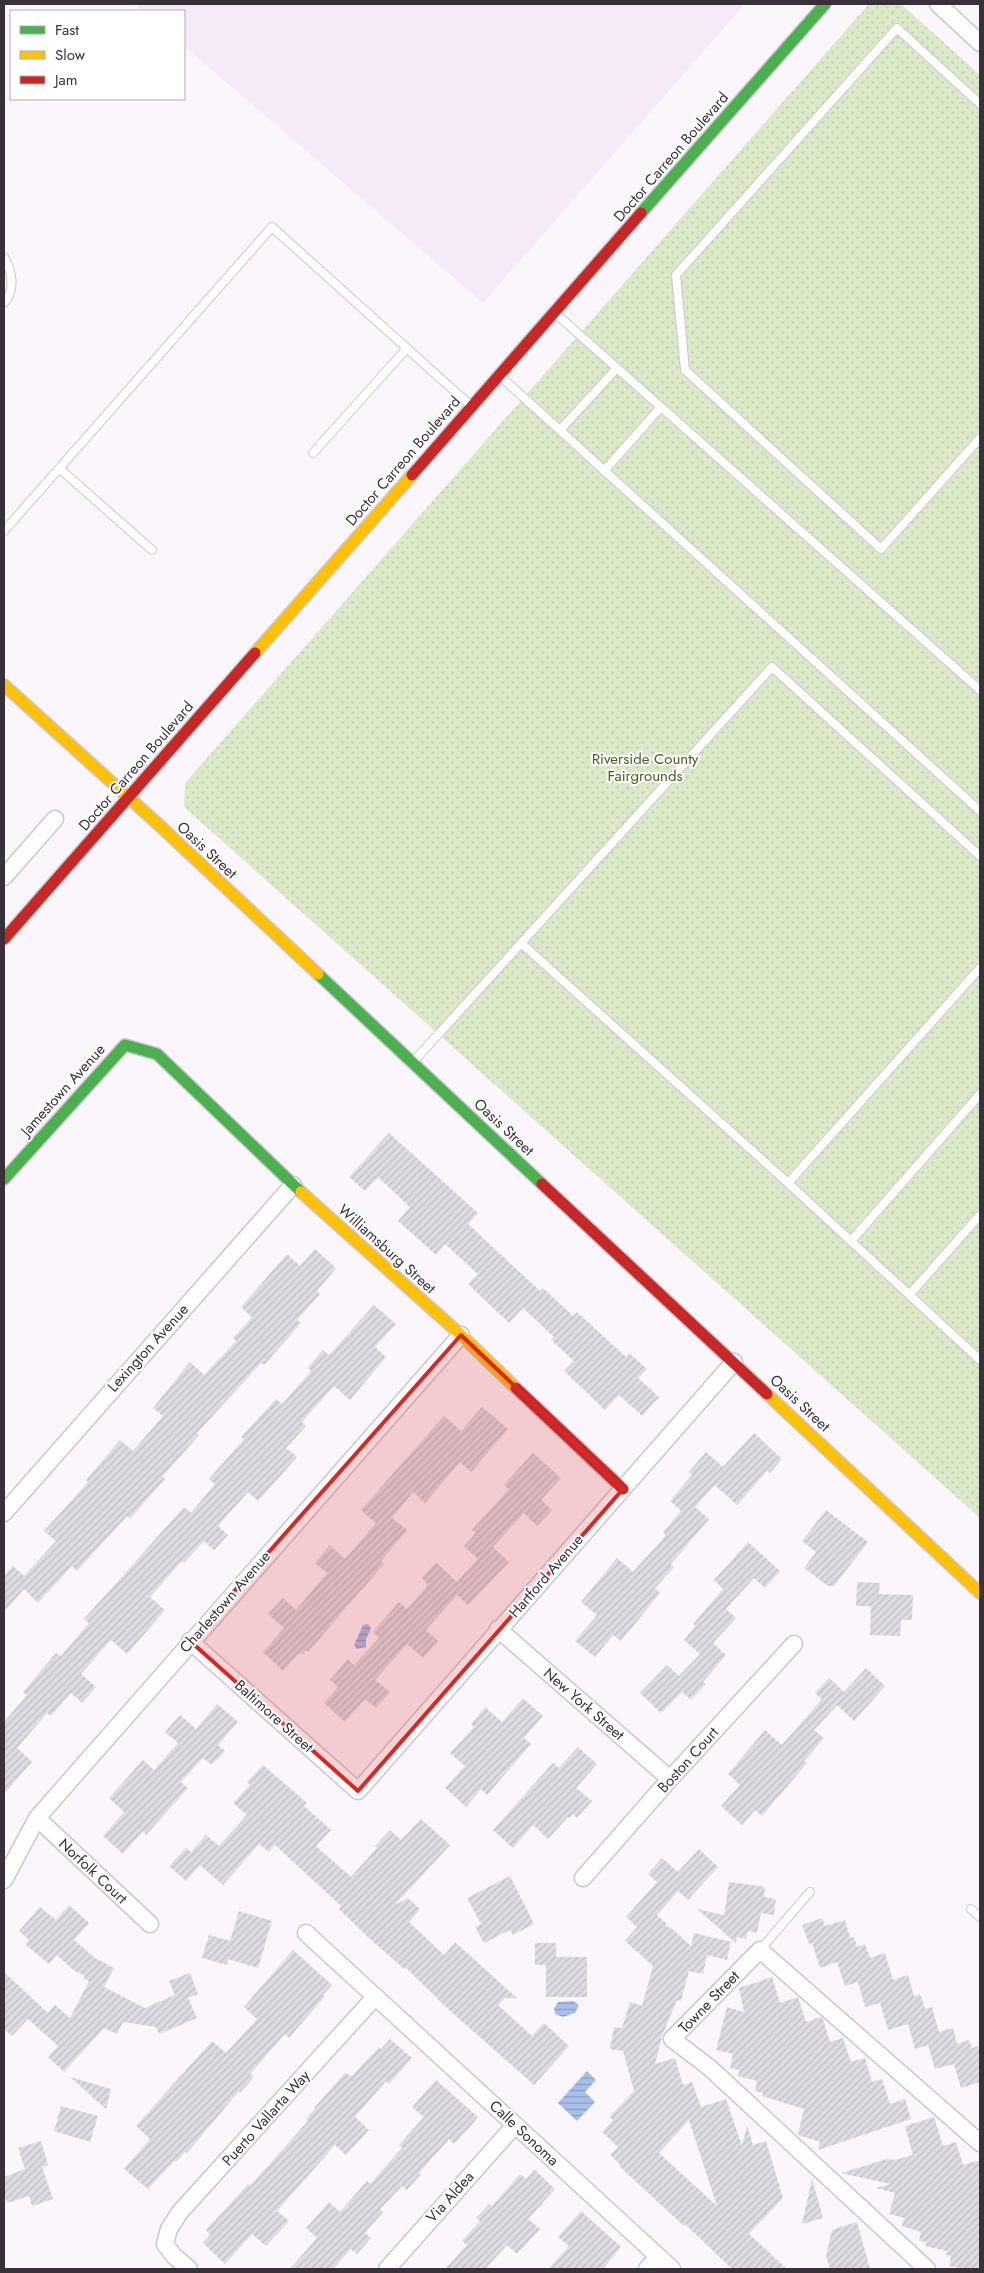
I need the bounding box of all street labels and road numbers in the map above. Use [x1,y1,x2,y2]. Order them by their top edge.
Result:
street label: Doctor Carreon Boulevard [608,87,734,227]
street label: Doctor Carreon Boulevard [340,391,466,531]
street label: Doctor Carreon Boulevard [73,696,199,836]
street label: Oasis Street [172,816,242,884]
street label: Jamestown Avenue [14,1039,111,1142]
street label: Oasis Street [469,1093,539,1161]
street label: Williamsburg Street [333,1199,441,1299]
street label: Lexington Avenue [102,1299,194,1397]
street label: Oasis Street [765,1369,835,1437]
street label: Hartford Avenue [504,1529,589,1622]
street label: Charlestown Avenue [175,1546,276,1658]
street label: New York Street [539,1663,630,1746]
street label: Baltimore Street [230,1675,319,1758]
street label: Boston Court [652,1722,724,1798]
street label: Norfolk Court [54,1833,133,1909]
street label: Towne Street [673,1965,745,2038]
street label: Puerto Vallarta Way [217,2065,315,2171]
street label: Calle Sonoma [484,2095,564,2171]
street label: Via Aldea [421,2166,479,2228]

